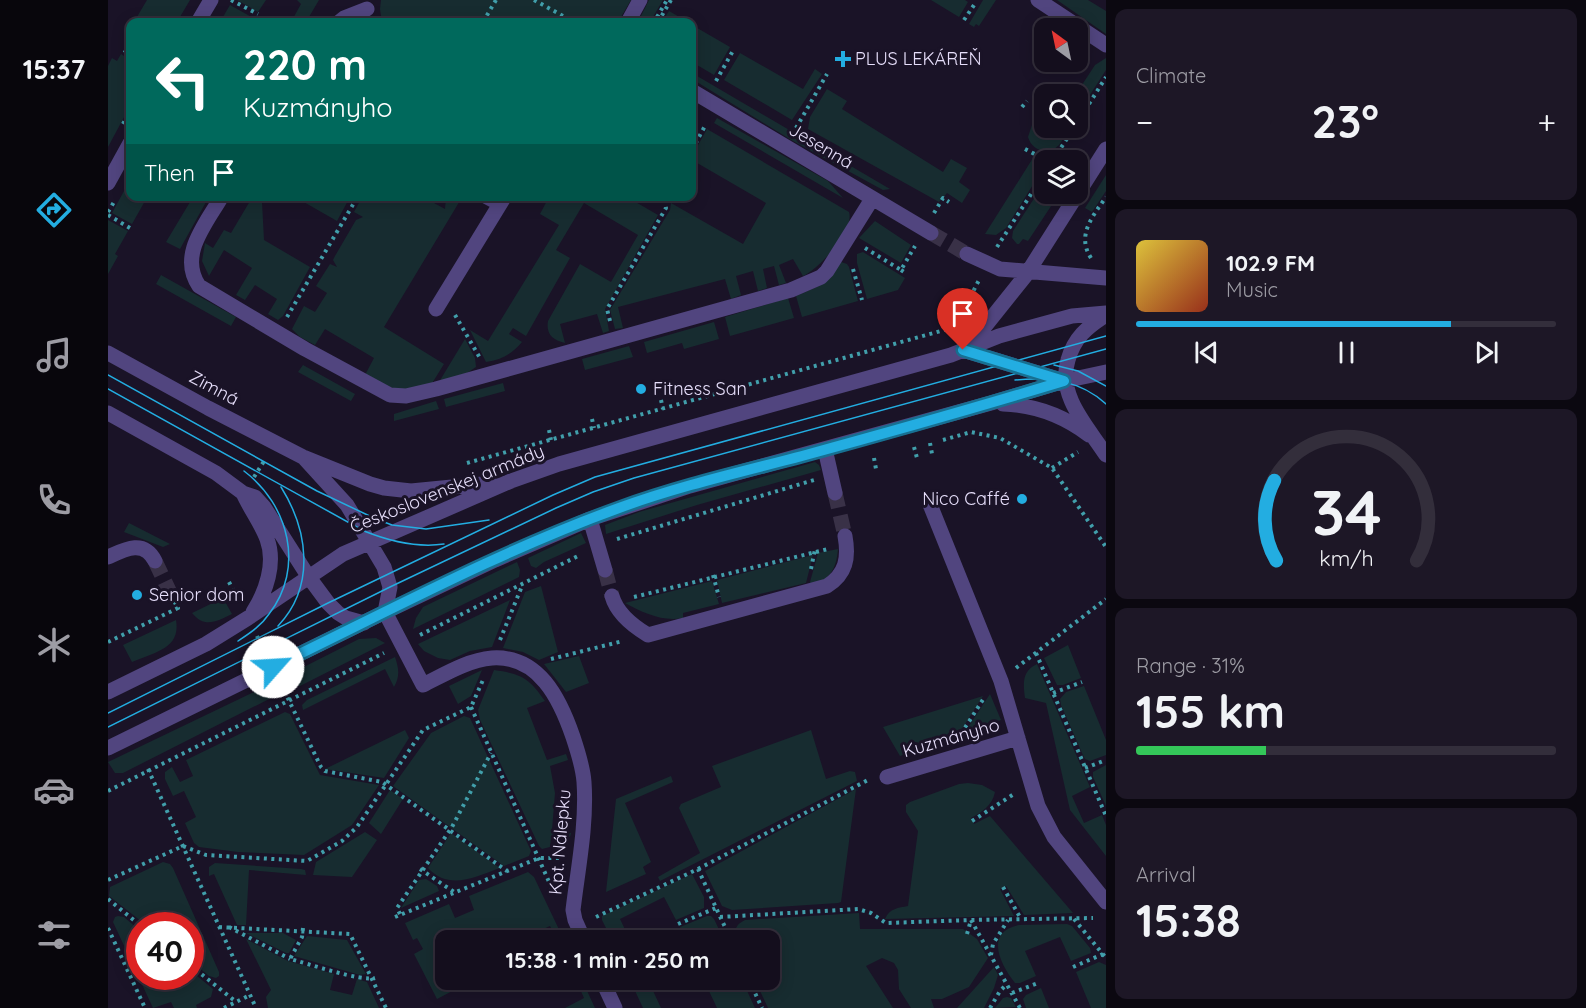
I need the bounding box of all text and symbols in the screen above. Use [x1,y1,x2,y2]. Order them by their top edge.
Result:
north arrow [1034,18,1088,72]
map controls [1034,18,1088,204]
text: 220 m [243,38,367,91]
icon: left [144,42,222,120]
place label: PLUS LEKÁREŇ [855,47,982,70]
text: 15:37 [23,52,85,86]
marker: PLUS LEKÁREŇ [836,52,850,66]
text: Climate [1136,63,1206,88]
button: search [1034,84,1088,138]
text: Kuzmányho [243,90,393,124]
text: 23° [1312,93,1379,149]
text: − [1136,101,1153,142]
text: + [1537,101,1556,142]
street label: Jesenná [785,117,858,174]
button: layers [1034,150,1088,204]
icon: arrive [207,156,240,189]
text: Then [144,159,195,187]
icon: directions [33,189,75,231]
text: 102.9 FM [1226,249,1315,277]
text: Music [1226,277,1278,302]
pin [937,288,988,350]
icon: arrive [946,297,979,330]
icon: music [33,334,75,376]
icon: previous [1190,336,1223,369]
icon: pause [1330,336,1363,369]
icon: next [1470,336,1503,369]
street label: Zimná [185,365,243,410]
place label: Fitness San [653,377,747,400]
marker: Fitness San [634,382,648,396]
street label: Československej armády [346,439,547,538]
text: 34 [1311,473,1381,551]
icon: phone [33,479,75,521]
place label: Nico Caffé [922,487,1010,510]
marker: Nico Caffé [1015,492,1029,506]
text: km/h [1319,545,1373,571]
place label: Senior dom [149,583,244,606]
marker: Senior dom [130,588,144,602]
icon: climate [33,624,75,666]
position arrow [241,635,305,699]
text: Range · 31% [1136,653,1245,678]
text: 155 km [1136,683,1285,739]
street label: Kuzmányho [900,713,1002,762]
icon: car [33,769,75,811]
street label: Kpt. Nálepku [543,788,576,896]
text: Arrival [1136,862,1196,887]
text: 15:38 [1136,892,1241,948]
speed limit sign: 40 [126,912,204,990]
icon: filters [33,914,75,956]
text: 15:38 · 1 min · 250 m [506,946,709,974]

